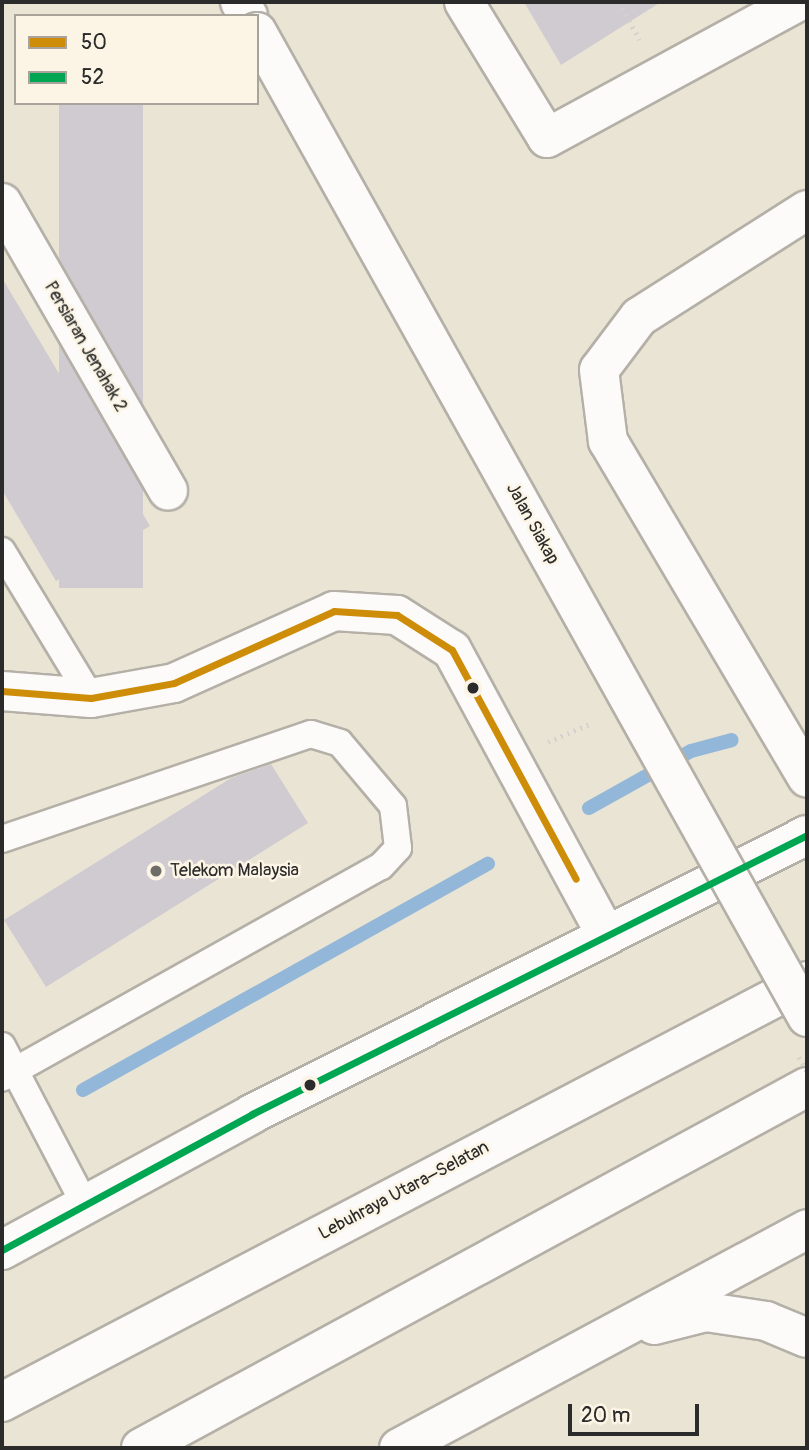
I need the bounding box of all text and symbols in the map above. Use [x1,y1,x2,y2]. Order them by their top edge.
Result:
legend [14,14,259,105]
text: 50 [81,29,107,56]
text: 52 [81,64,104,91]
street label: Persiaran Jenahak 2 [39,278,131,416]
street label: Jalan Siakap [501,480,563,568]
unlabelled marker [466,681,480,695]
place label: Telekom Malaysia [170,860,299,882]
marker: Telekom Malaysia [148,863,164,879]
unlabelled marker [303,1078,317,1092]
street label: Lebuhraya Utara–Selatan [315,1137,493,1245]
scale bar [571,1390,702,1434]
text: 20 m [581,1402,630,1429]

